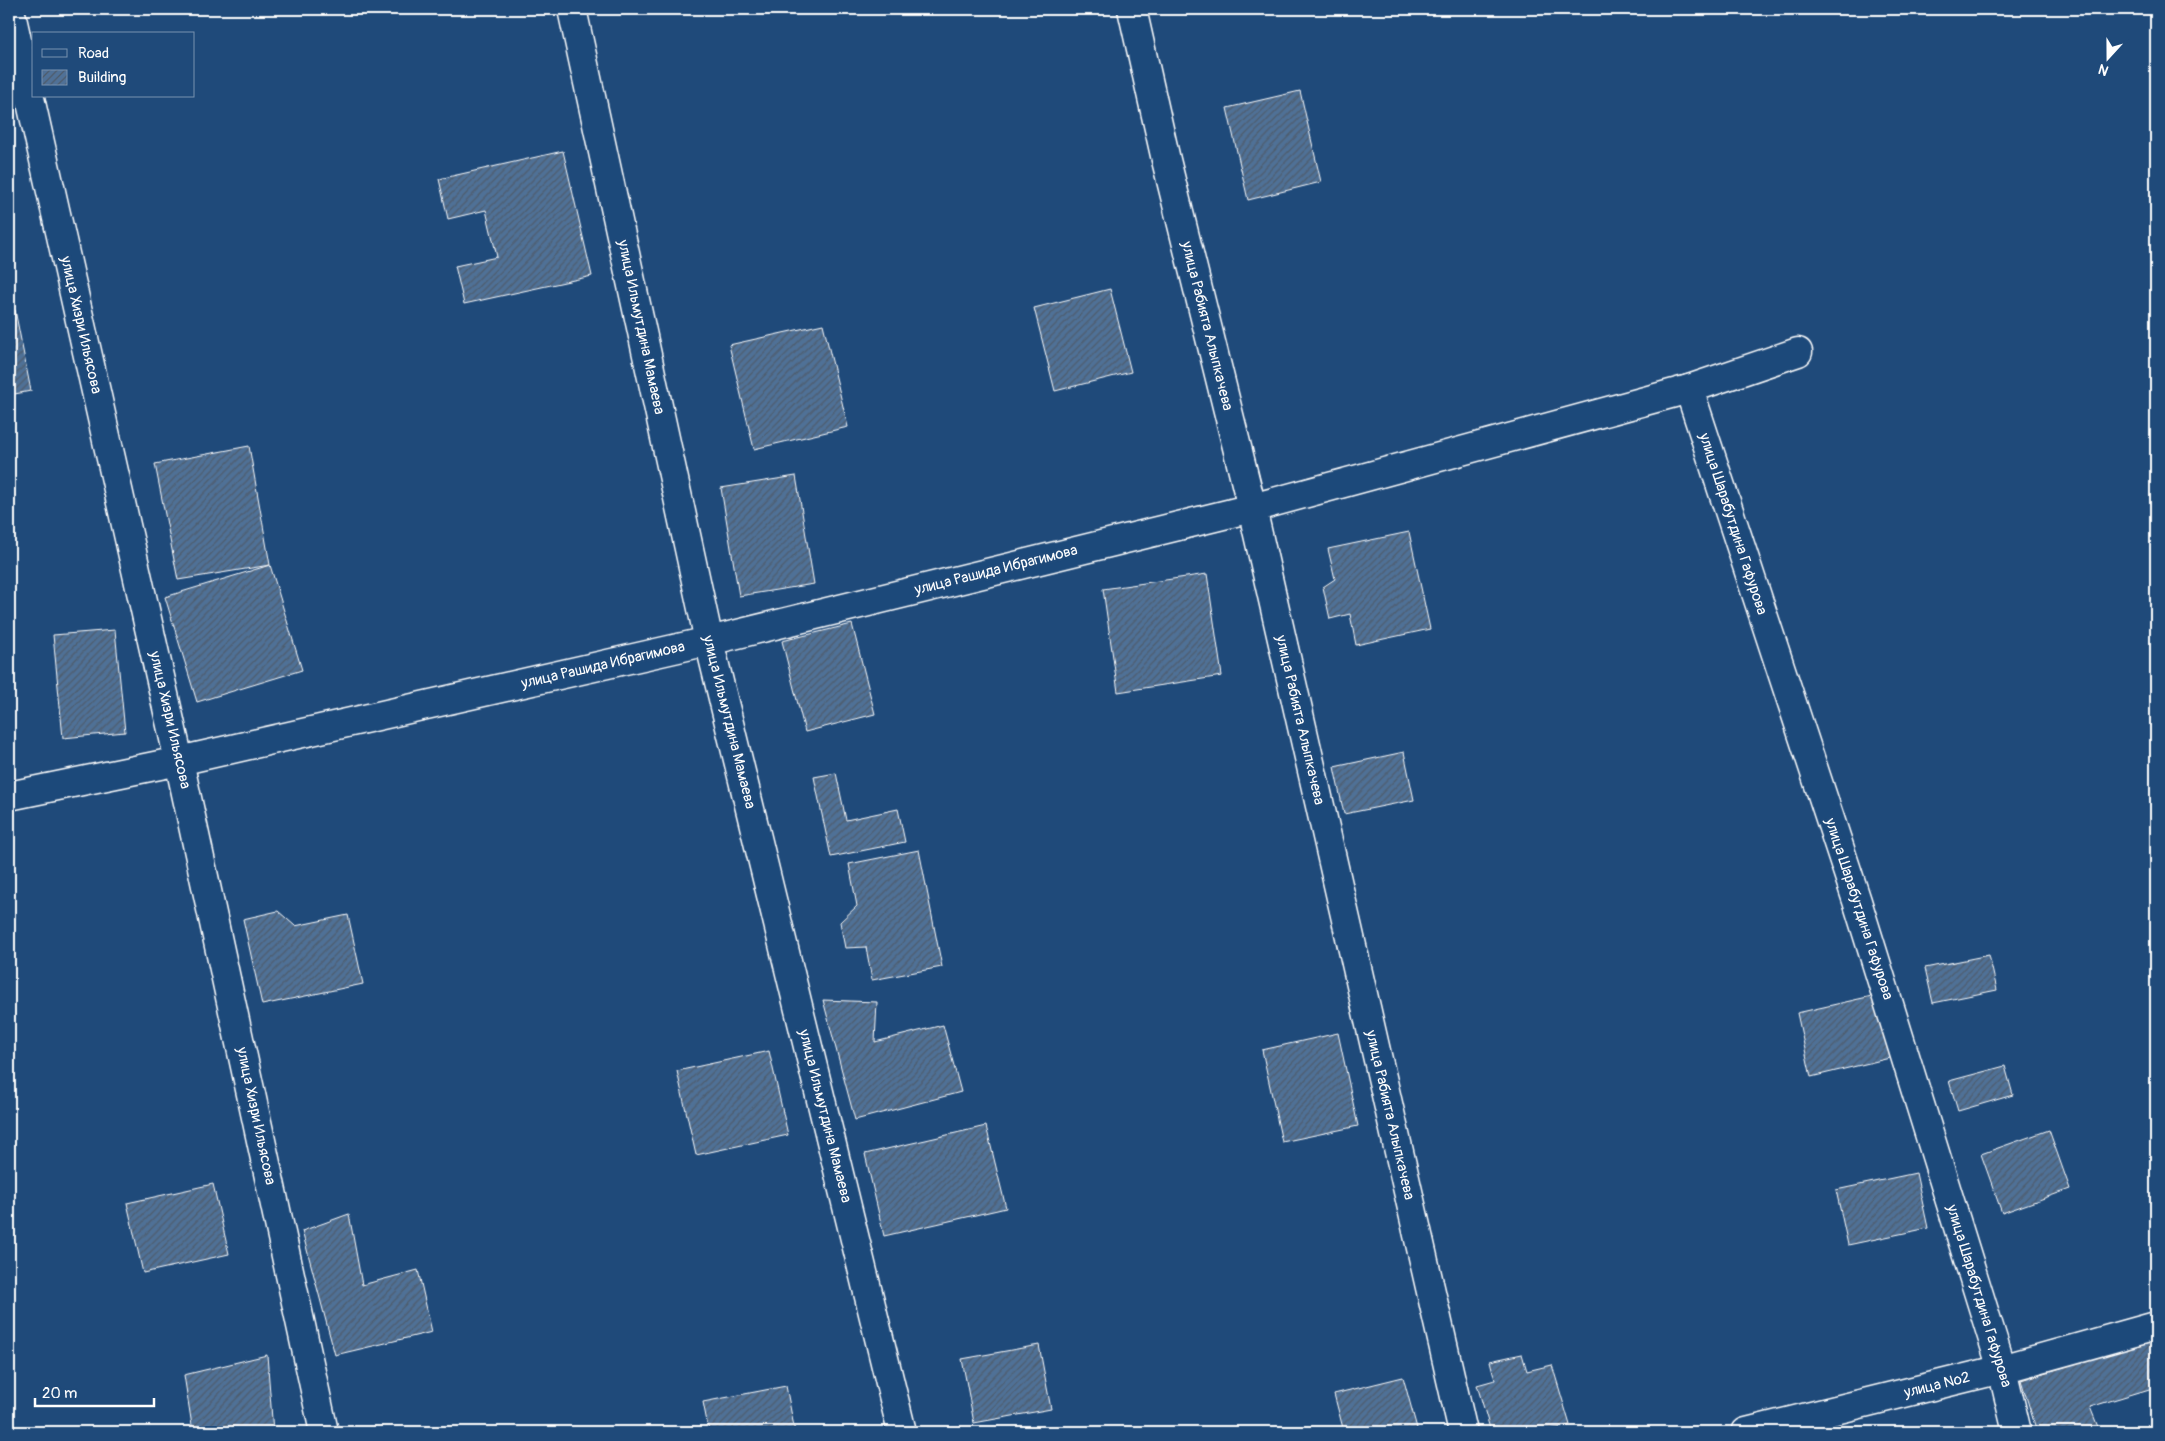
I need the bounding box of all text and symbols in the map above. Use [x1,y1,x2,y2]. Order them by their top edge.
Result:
legend [32,32,195,98]
north arrow [2082,32,2132,82]
text: Road [78,44,109,63]
text: N [2096,60,2111,79]
text: Building [78,68,126,87]
street label: улица Ильмутдина Мамаева [613,237,669,416]
street label: улица Рабията Алыпкачева [1177,238,1237,413]
street label: улица Хизри Ильясова [56,253,106,396]
street label: улица Шарабутдина Гафурова [1694,430,1771,617]
street label: улица Рашида Ибрагимова [912,541,1079,600]
street label: улица Ильмутдина Мамаева [698,632,760,811]
street label: улица Рабията Алыпкачева [1271,632,1329,807]
street label: улица Рашида Ибрагимова [518,637,687,693]
street label: улица Хизри Ильясова [145,648,195,791]
street label: улица Шарабутдина Гафурова [1820,815,1897,1002]
street label: улица Ильмутдина Мамаева [794,1026,856,1205]
street label: улица Рабията Алыпкачева [1361,1027,1419,1202]
street label: улица Хизри Ильясова [232,1044,280,1187]
street label: улица Шарабутдина Гафурова [1942,1201,2016,1390]
street label: улица №2 [1901,1368,1972,1403]
scale bar [35,1376,154,1408]
text: 20 m [42,1384,77,1403]

